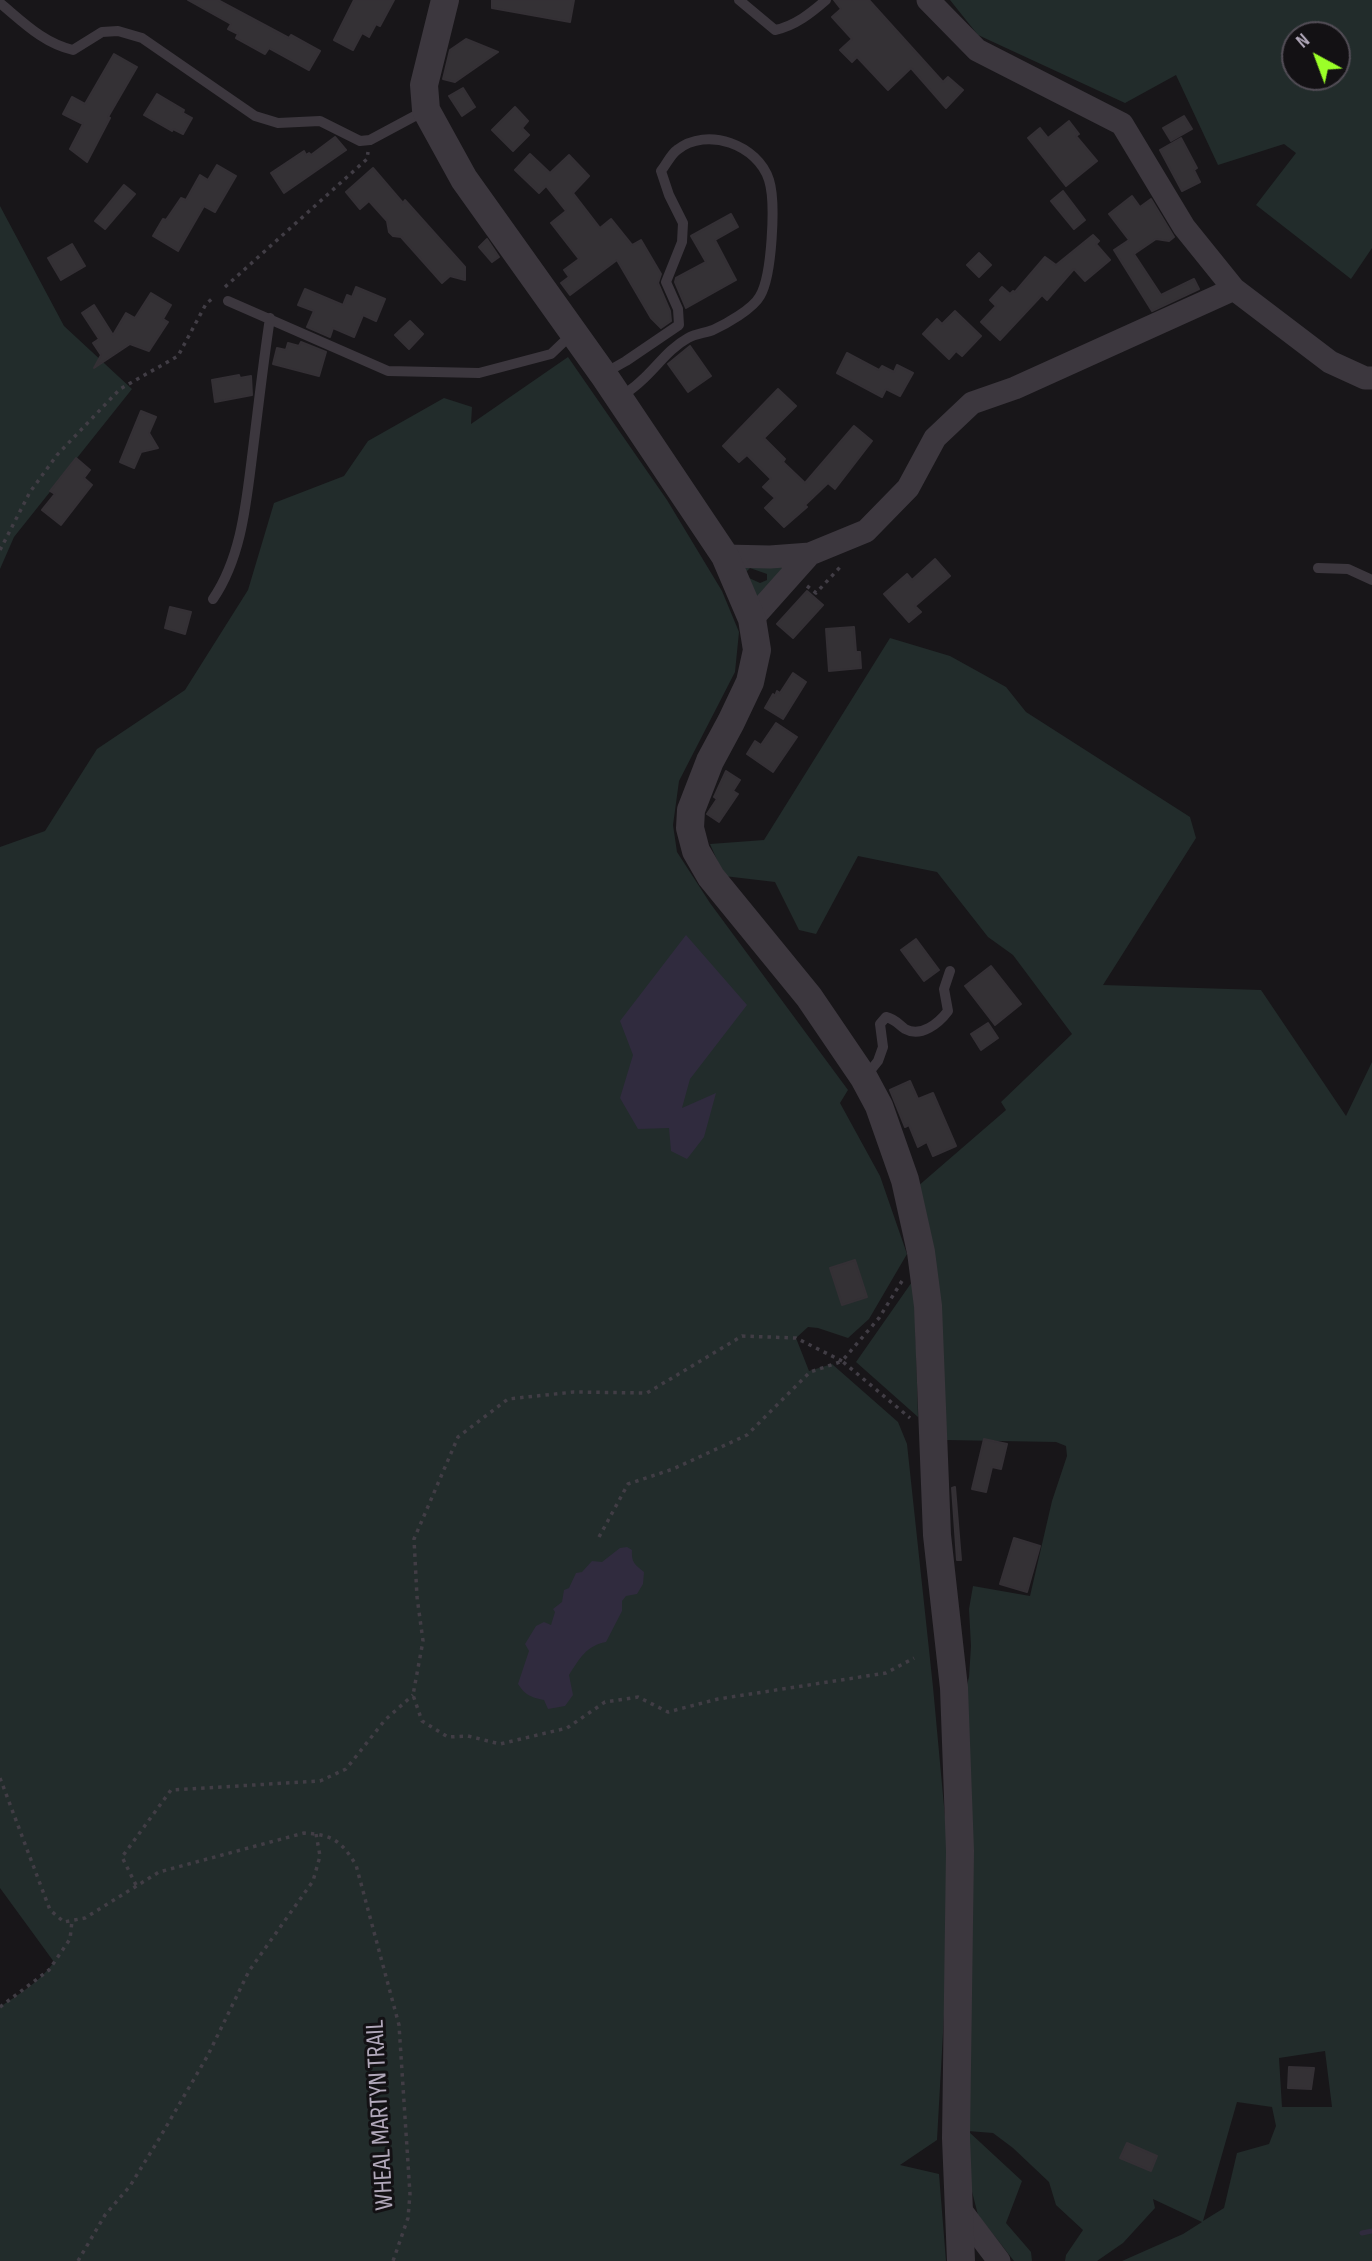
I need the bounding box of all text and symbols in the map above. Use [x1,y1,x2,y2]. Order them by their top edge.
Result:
north arrow [1281,21,1351,91]
text: N [1292,29,1315,53]
street label: WHEAL MARTYN TRAIL [360,2019,402,2211]

